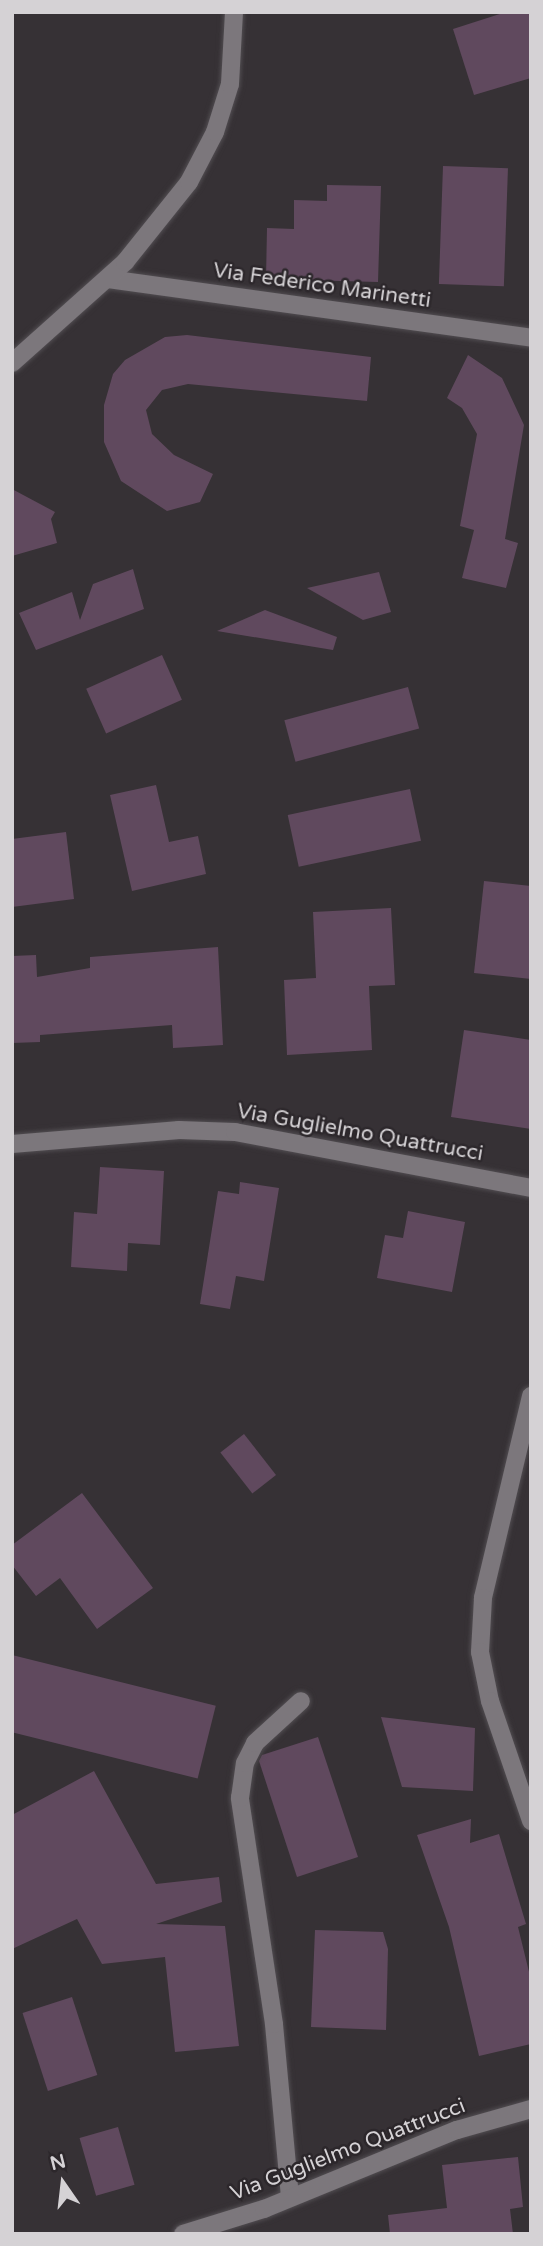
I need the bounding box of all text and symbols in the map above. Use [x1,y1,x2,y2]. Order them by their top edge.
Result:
street label: Via Federico Marinetti [211,258,433,314]
street label: Via Guglielmo Quattrucci [235,1099,485,1167]
street label: Via Guglielmo Quattrucci [227,2094,469,2206]
north arrow [28,2148,98,2218]
text: N [48,2150,68,2175]

